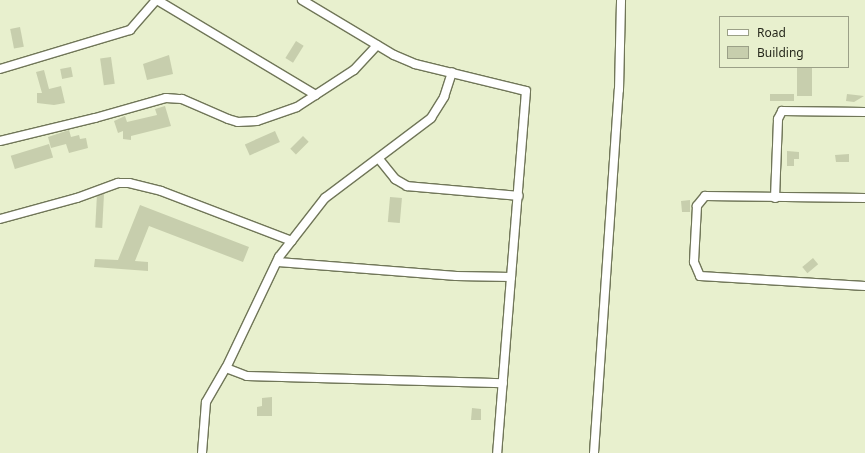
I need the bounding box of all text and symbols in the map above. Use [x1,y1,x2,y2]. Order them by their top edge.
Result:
legend [719,16,849,68]
text: Road [757,24,786,41]
text: Building [757,44,804,61]

